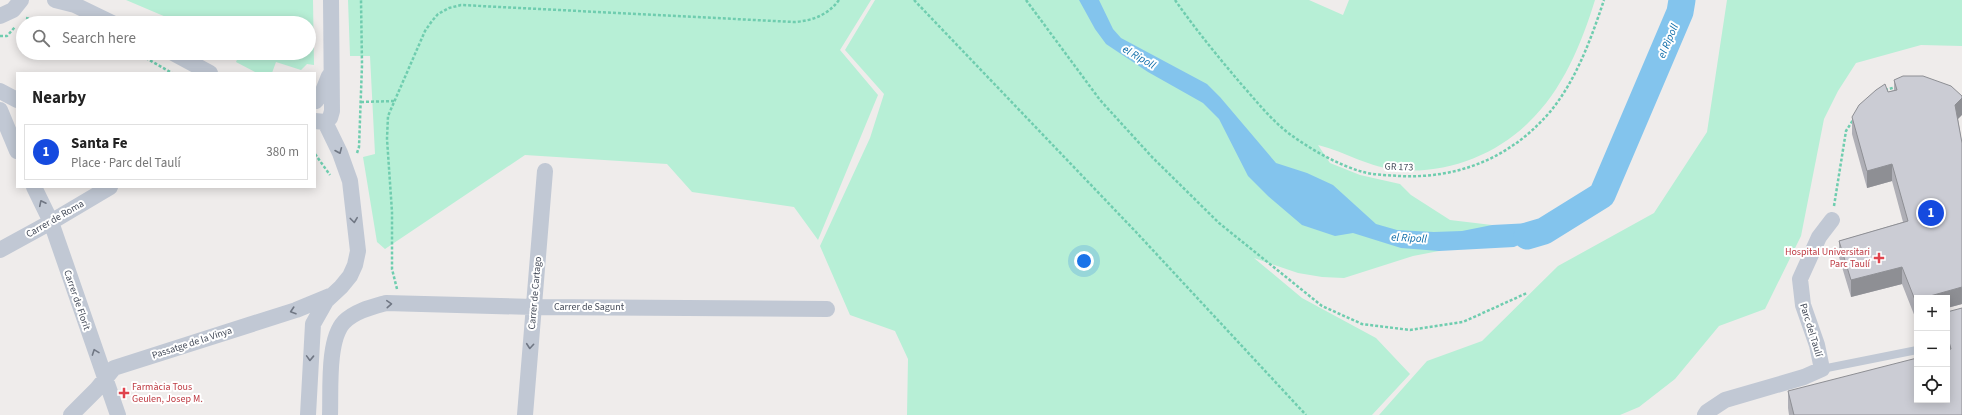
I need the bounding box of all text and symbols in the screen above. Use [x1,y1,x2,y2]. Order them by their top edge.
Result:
search box [16,16,316,60]
water label: el Ripoll [1654,21,1682,60]
icon: search [30,27,52,49]
text: Search here [62,28,136,49]
water label: el Ripoll [1120,42,1159,73]
text: Nearby [32,86,86,110]
text: Santa Fe [71,133,128,154]
text: 1 [43,143,49,161]
text: 380 m [266,143,299,161]
one-way arrow [334,147,342,154]
text: Place · Parc del Taulí [71,154,181,172]
street label: GR 173 [1384,160,1414,174]
street label: Carrer de Roma [23,197,87,241]
pin: 1 [1918,198,1944,228]
one-way arrow [39,200,47,208]
one-way arrow [350,217,359,223]
water label: el Ripoll [1391,230,1428,246]
place label: Hospital Universitari Parc Taulí [1785,245,1871,271]
your location [1074,251,1094,271]
marker: Hospital Universitari Parc Taulí [1873,252,1885,264]
street label: Carrer de Cartago [525,256,545,330]
street label: Carrer de Florit [60,268,94,333]
map controls [1914,295,1950,403]
button: + [1914,295,1950,331]
one-way arrow [386,299,393,308]
street label: Carrer de Sagunt [554,300,625,314]
street label: Parc del Taulí [1796,301,1826,359]
one-way arrow [290,306,297,314]
street label: Passatge de la Vinya [150,323,234,363]
button: − [1914,331,1950,367]
one-way arrow [526,343,535,349]
one-way arrow [92,348,100,355]
one-way arrow [306,355,314,361]
button: locate [1914,367,1950,403]
place label: Farmàcia Tous Geulen, Josep M. [132,380,203,406]
marker: Farmàcia Tous Geulen, Josep M. [119,388,129,398]

